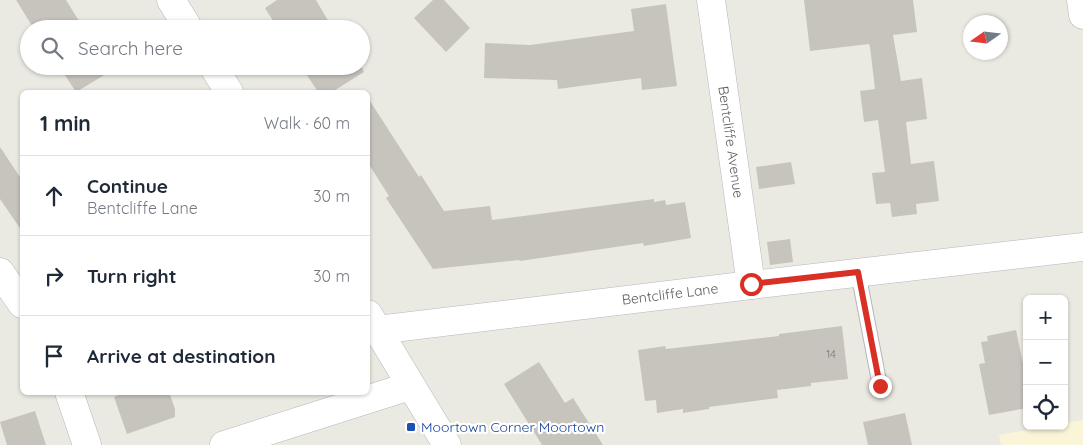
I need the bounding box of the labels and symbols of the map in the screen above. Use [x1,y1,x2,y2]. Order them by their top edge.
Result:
north arrow [963,15,1008,60]
street label: Bentcliffe Avenue [714,85,748,199]
route start [740,273,763,296]
street label: Bentcliffe Lane [621,279,719,309]
house number: 14 [826,347,836,361]
route end [869,375,892,398]
place label: Moortown Corner Moortown [421,418,604,436]
marker: Moortown Corner Moortown [405,421,417,433]

